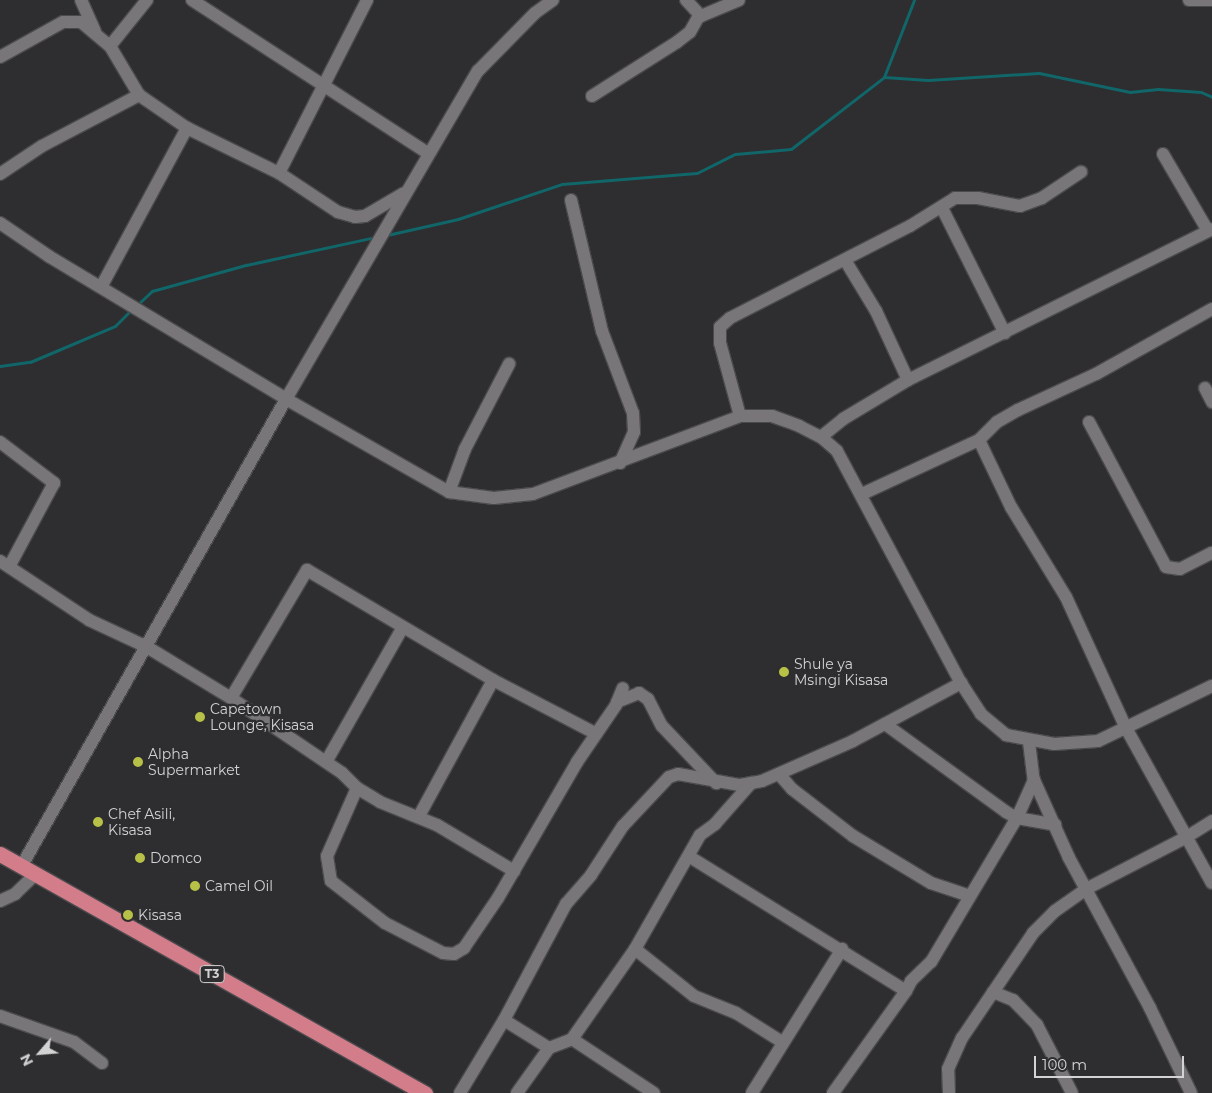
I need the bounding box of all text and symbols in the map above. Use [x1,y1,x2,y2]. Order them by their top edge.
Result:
place label: Shule ya Msingi Kisasa [794,656,888,689]
marker: Shule ya Msingi Kisasa [778,666,790,678]
place label: Capetown Lounge, Kisasa [210,701,314,734]
marker: Capetown Lounge, Kisasa [194,711,206,723]
place label: Alpha Supermarket [148,746,240,779]
marker: Alpha Supermarket [132,756,144,768]
place label: Chef Asili, Kisasa [108,806,175,839]
marker: Chef Asili, Kisasa [92,816,104,828]
place label: Domco [150,850,202,866]
marker: Domco [134,852,146,864]
place label: Camel Oil [205,878,273,894]
marker: Camel Oil [189,880,201,892]
place label: Kisasa [138,907,182,923]
marker: Kisasa [122,909,134,921]
road number: T3 [200,964,224,984]
north arrow [15,1028,65,1078]
scale bar [1037,1046,1187,1078]
text: N [16,1051,37,1069]
text: 100 m [1042,1055,1087,1074]

